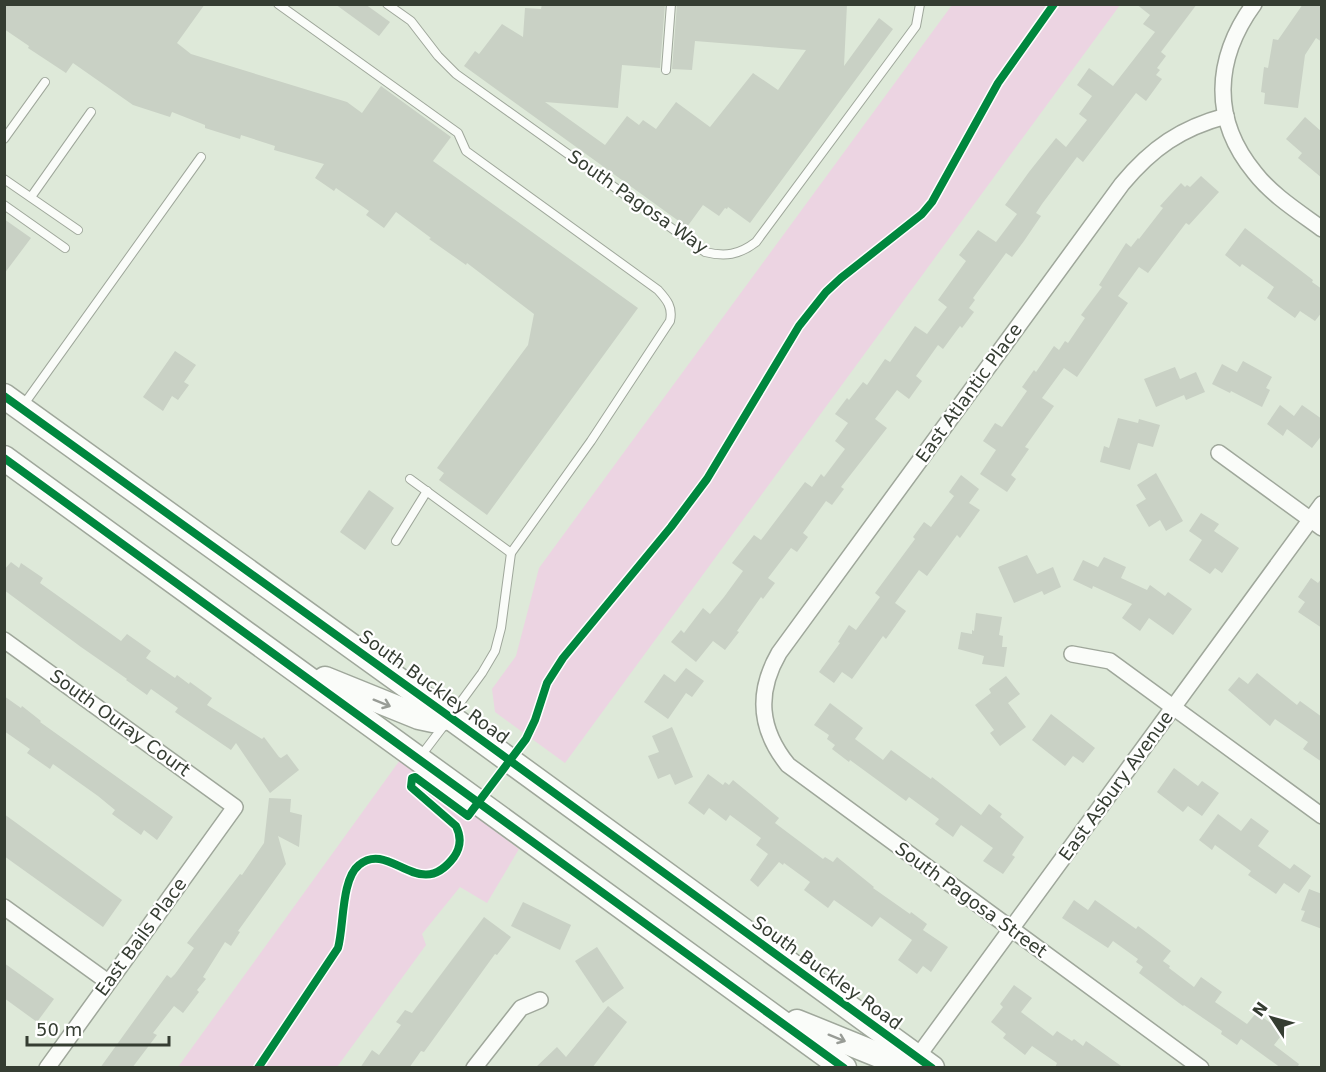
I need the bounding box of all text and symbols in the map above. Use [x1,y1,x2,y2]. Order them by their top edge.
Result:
street label: South Pagosa Way [564,145,713,258]
street label: East Atlantic Place [911,319,1026,466]
street label: South Buckley Road [355,625,513,748]
street label: South Ouray Court [46,665,194,780]
one-way arrow [373,698,391,709]
street label: East Asbury Avenue [1054,707,1177,865]
street label: South Pagosa Street [891,838,1051,962]
street label: East Bails Place [91,874,191,1000]
street label: South Buckley Road [748,911,906,1034]
north arrow [1242,988,1302,1048]
text: N [1249,998,1272,1020]
scale bar [27,1009,170,1047]
text: 50 m [36,1019,82,1040]
one-way arrow [828,1033,846,1044]

